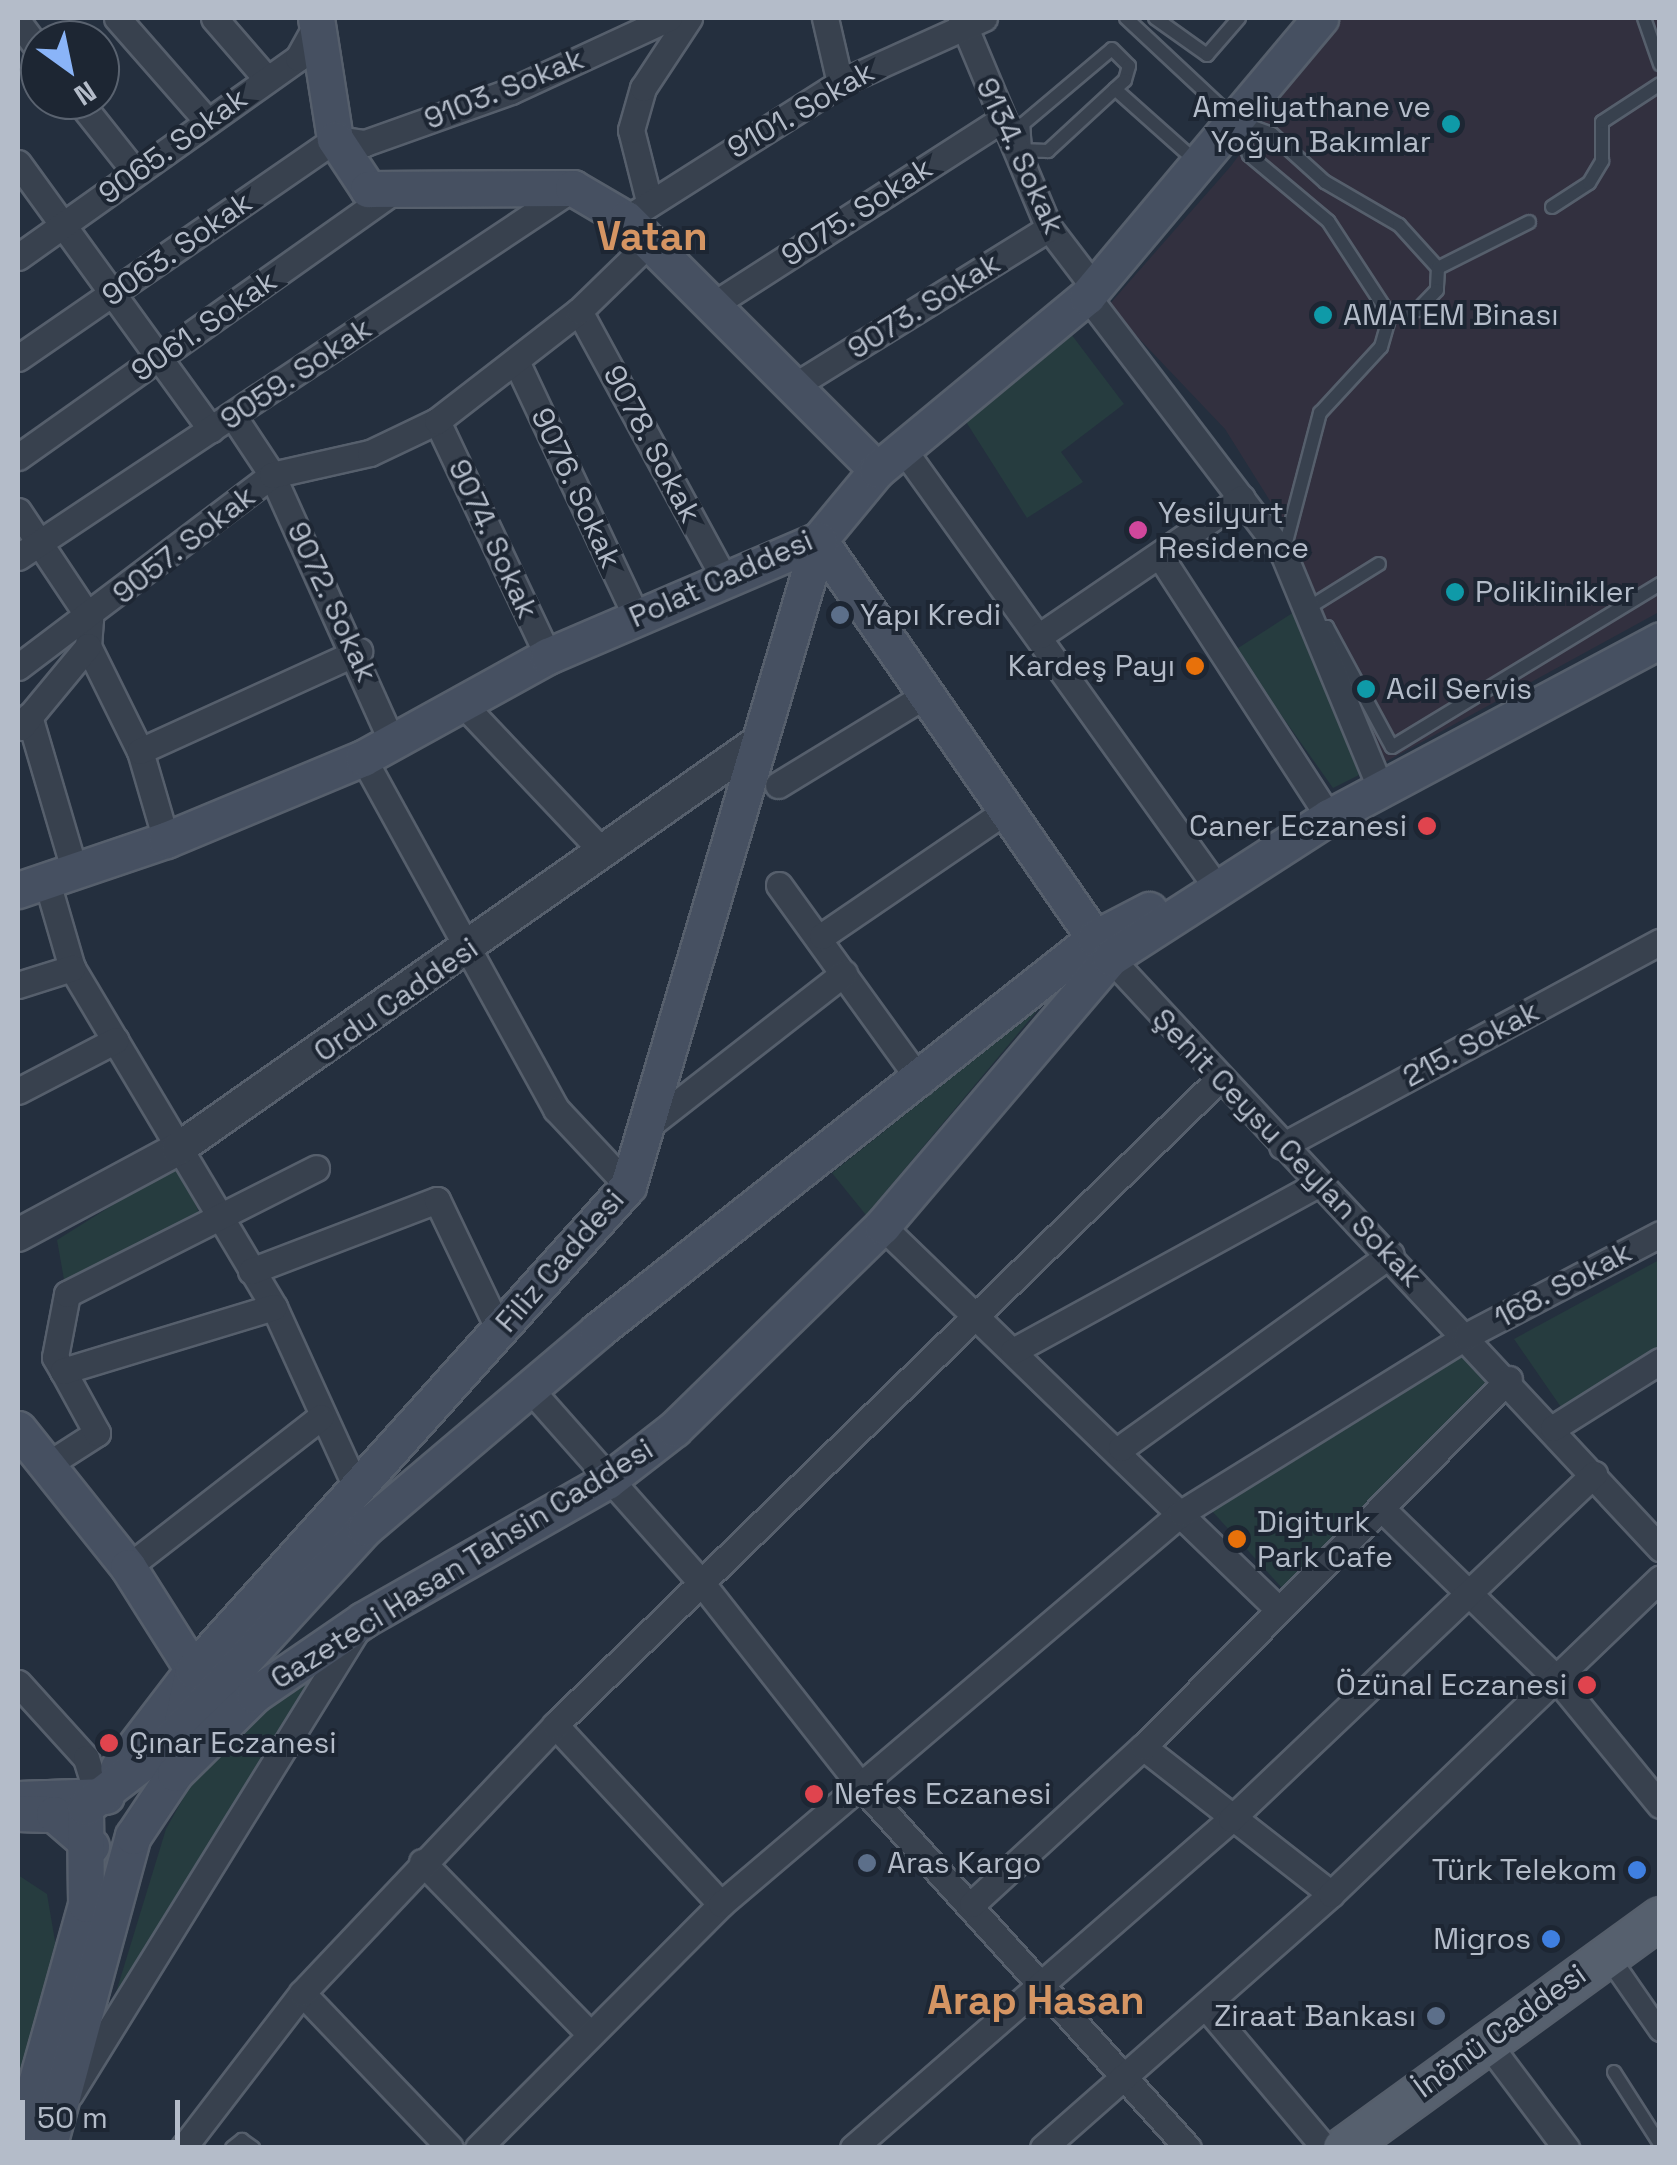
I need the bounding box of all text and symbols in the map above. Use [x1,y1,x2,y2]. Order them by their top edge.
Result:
north arrow [20,20,120,120]
street label: 9103. Sokak [419,41,589,137]
street label: 9101. Sokak [721,53,881,167]
street label: 9134. Sokak [968,72,1072,240]
text: N [68,73,103,114]
street label: 9065. Sokak [91,80,255,212]
place label: Ameliyathane ve Yoğun Bakımlar [1193,89,1431,160]
marker: Ameliyathane ve Yoğun Bakımlar [1440,113,1462,135]
street label: 9075. Sokak [775,150,939,274]
street label: 9063. Sokak [95,184,259,314]
district label: Vatan [596,213,708,261]
street label: 9073. Sokak [841,245,1007,367]
street label: 9061. Sokak [124,263,284,389]
place label: AMATEM Binası [1343,297,1559,333]
marker: AMATEM Binası [1312,304,1334,326]
street label: 9059. Sokak [213,310,379,438]
street label: 9078. Sokak [595,359,709,529]
street label: 9076. Sokak [523,402,629,574]
street label: 9074. Sokak [440,453,546,625]
street label: 9057. Sokak [105,478,263,612]
place label: Yesilyurt Residence [1158,495,1309,566]
street label: 9072. Sokak [279,516,385,688]
marker: Yesilyurt Residence [1127,519,1149,541]
street label: Polat Caddesi [624,523,818,635]
place label: Poliklinikler [1475,574,1635,610]
marker: Poliklinikler [1444,581,1466,603]
place label: Yapı Kredi [860,597,1001,633]
marker: Yapı Kredi [829,604,851,626]
place label: Kardeş Payı [1008,648,1175,684]
marker: Kardeş Payı [1184,655,1206,677]
place label: Acil Servis [1386,671,1532,707]
marker: Acil Servis [1355,678,1377,700]
place label: Caner Eczanesi [1189,808,1407,844]
marker: Caner Eczanesi [1416,815,1438,837]
street label: Ordu Caddesi [307,930,485,1070]
street label: 215. Sokak [1396,993,1546,1095]
street label: Şehit Ceysu Ceylan Sokak [1145,1001,1429,1295]
street label: Filiz Caddesi [488,1182,632,1340]
street label: 168. Sokak [1488,1234,1638,1336]
street label: Gazeteci Hasan Tahsin Caddesi [264,1431,660,1697]
place label: Digiturk Park Cafe [1257,1504,1393,1574]
marker: Digiturk Park Cafe [1226,1528,1248,1550]
place label: Özünal Eczanesi [1336,1667,1567,1703]
marker: Özünal Eczanesi [1576,1674,1598,1696]
place label: Çınar Eczanesi [129,1725,337,1761]
marker: Çınar Eczanesi [98,1732,120,1754]
place label: Nefes Eczanesi [834,1776,1051,1812]
marker: Nefes Eczanesi [803,1783,825,1805]
place label: Aras Kargo [887,1845,1041,1881]
marker: Aras Kargo [856,1852,878,1874]
place label: Türk Telekom [1431,1852,1617,1888]
marker: Türk Telekom [1626,1859,1648,1881]
place label: Migros [1433,1921,1531,1957]
marker: Migros [1540,1928,1562,1950]
street label: İnönü Caddesi [1407,1956,1593,2106]
district label: Arap Hasan [927,1977,1145,2025]
place label: Ziraat Bankası [1214,1998,1416,2034]
marker: Ziraat Bankası [1425,2005,1447,2027]
scale bar [25,2080,185,2142]
text: 50 m [37,2098,108,2137]

